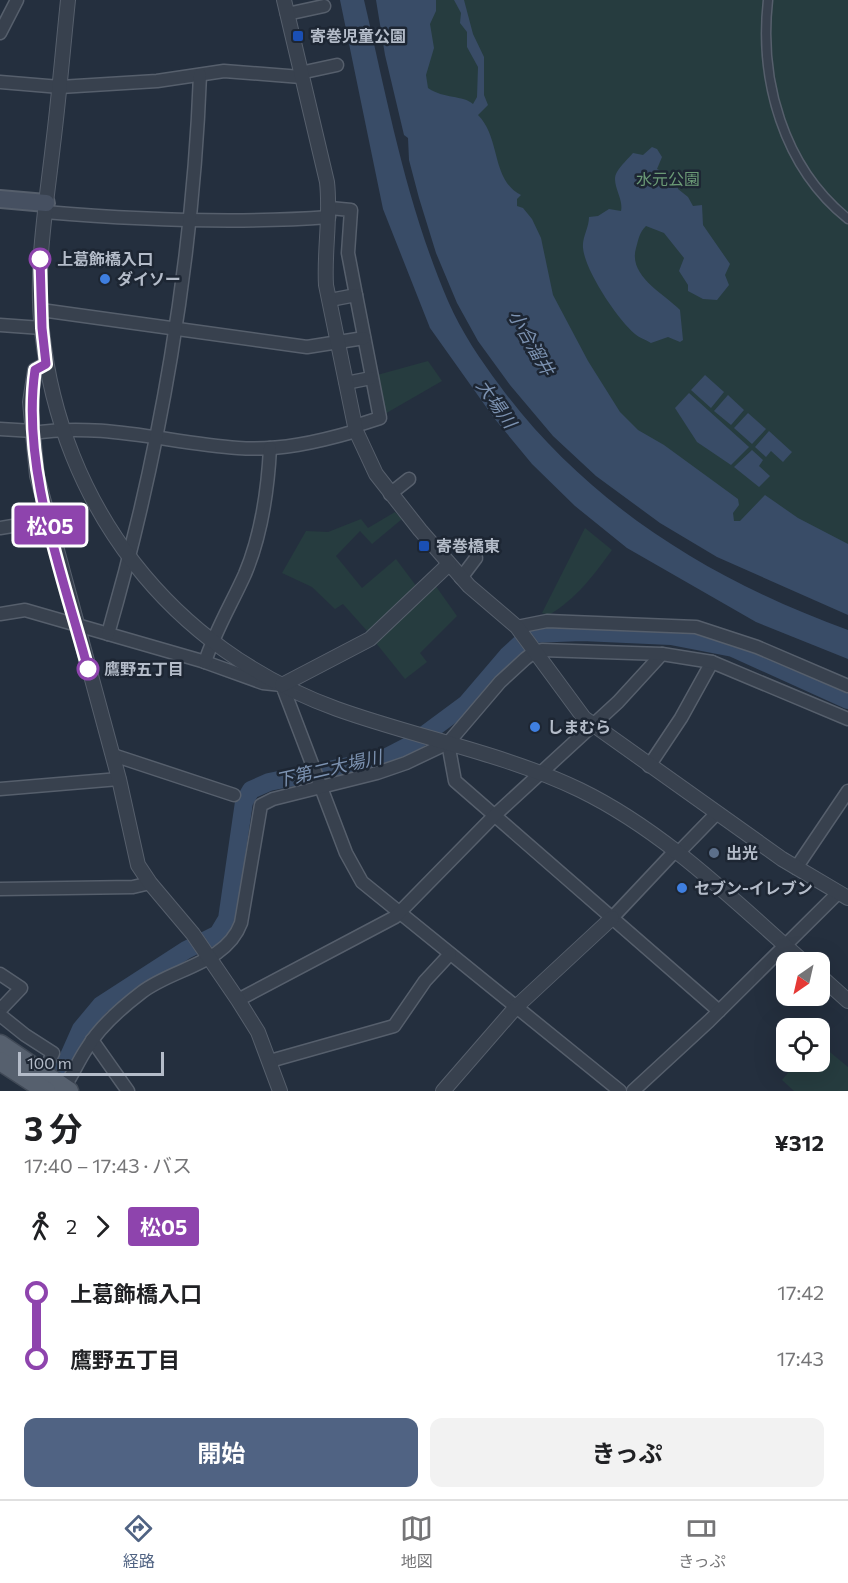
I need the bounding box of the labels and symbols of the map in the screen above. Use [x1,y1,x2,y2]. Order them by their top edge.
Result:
place label: 寄巻児童公園 [310,26,406,45]
marker: 寄巻児童公園 [291,29,305,43]
park label: 水元公園 [636,169,700,188]
marker: 上葛飾橋入口 [29,248,51,270]
place label: 上葛飾橋入口 [57,249,153,268]
place label: ダイソー [117,269,181,288]
marker: ダイソー [98,272,112,286]
water label: 小合溜井 [504,306,560,381]
water label: 大場川 [472,375,522,433]
line badge: 松05 [16,506,84,544]
place label: 寄巻橋東 [436,536,500,555]
marker: 寄巻橋東 [417,539,431,553]
marker: 鷹野五丁目 [77,658,99,680]
place label: 鷹野五丁目 [104,659,184,678]
place label: しまむら [547,717,611,736]
marker: しまむら [528,720,542,734]
water label: 下第二大場川 [274,745,386,791]
place label: 出光 [726,843,758,862]
marker: 出光 [707,846,721,860]
place label: セブン-イレブン [694,878,813,897]
marker: セブン-イレブン [675,881,689,895]
north arrow [776,952,830,1006]
scale bar [18,1049,164,1076]

